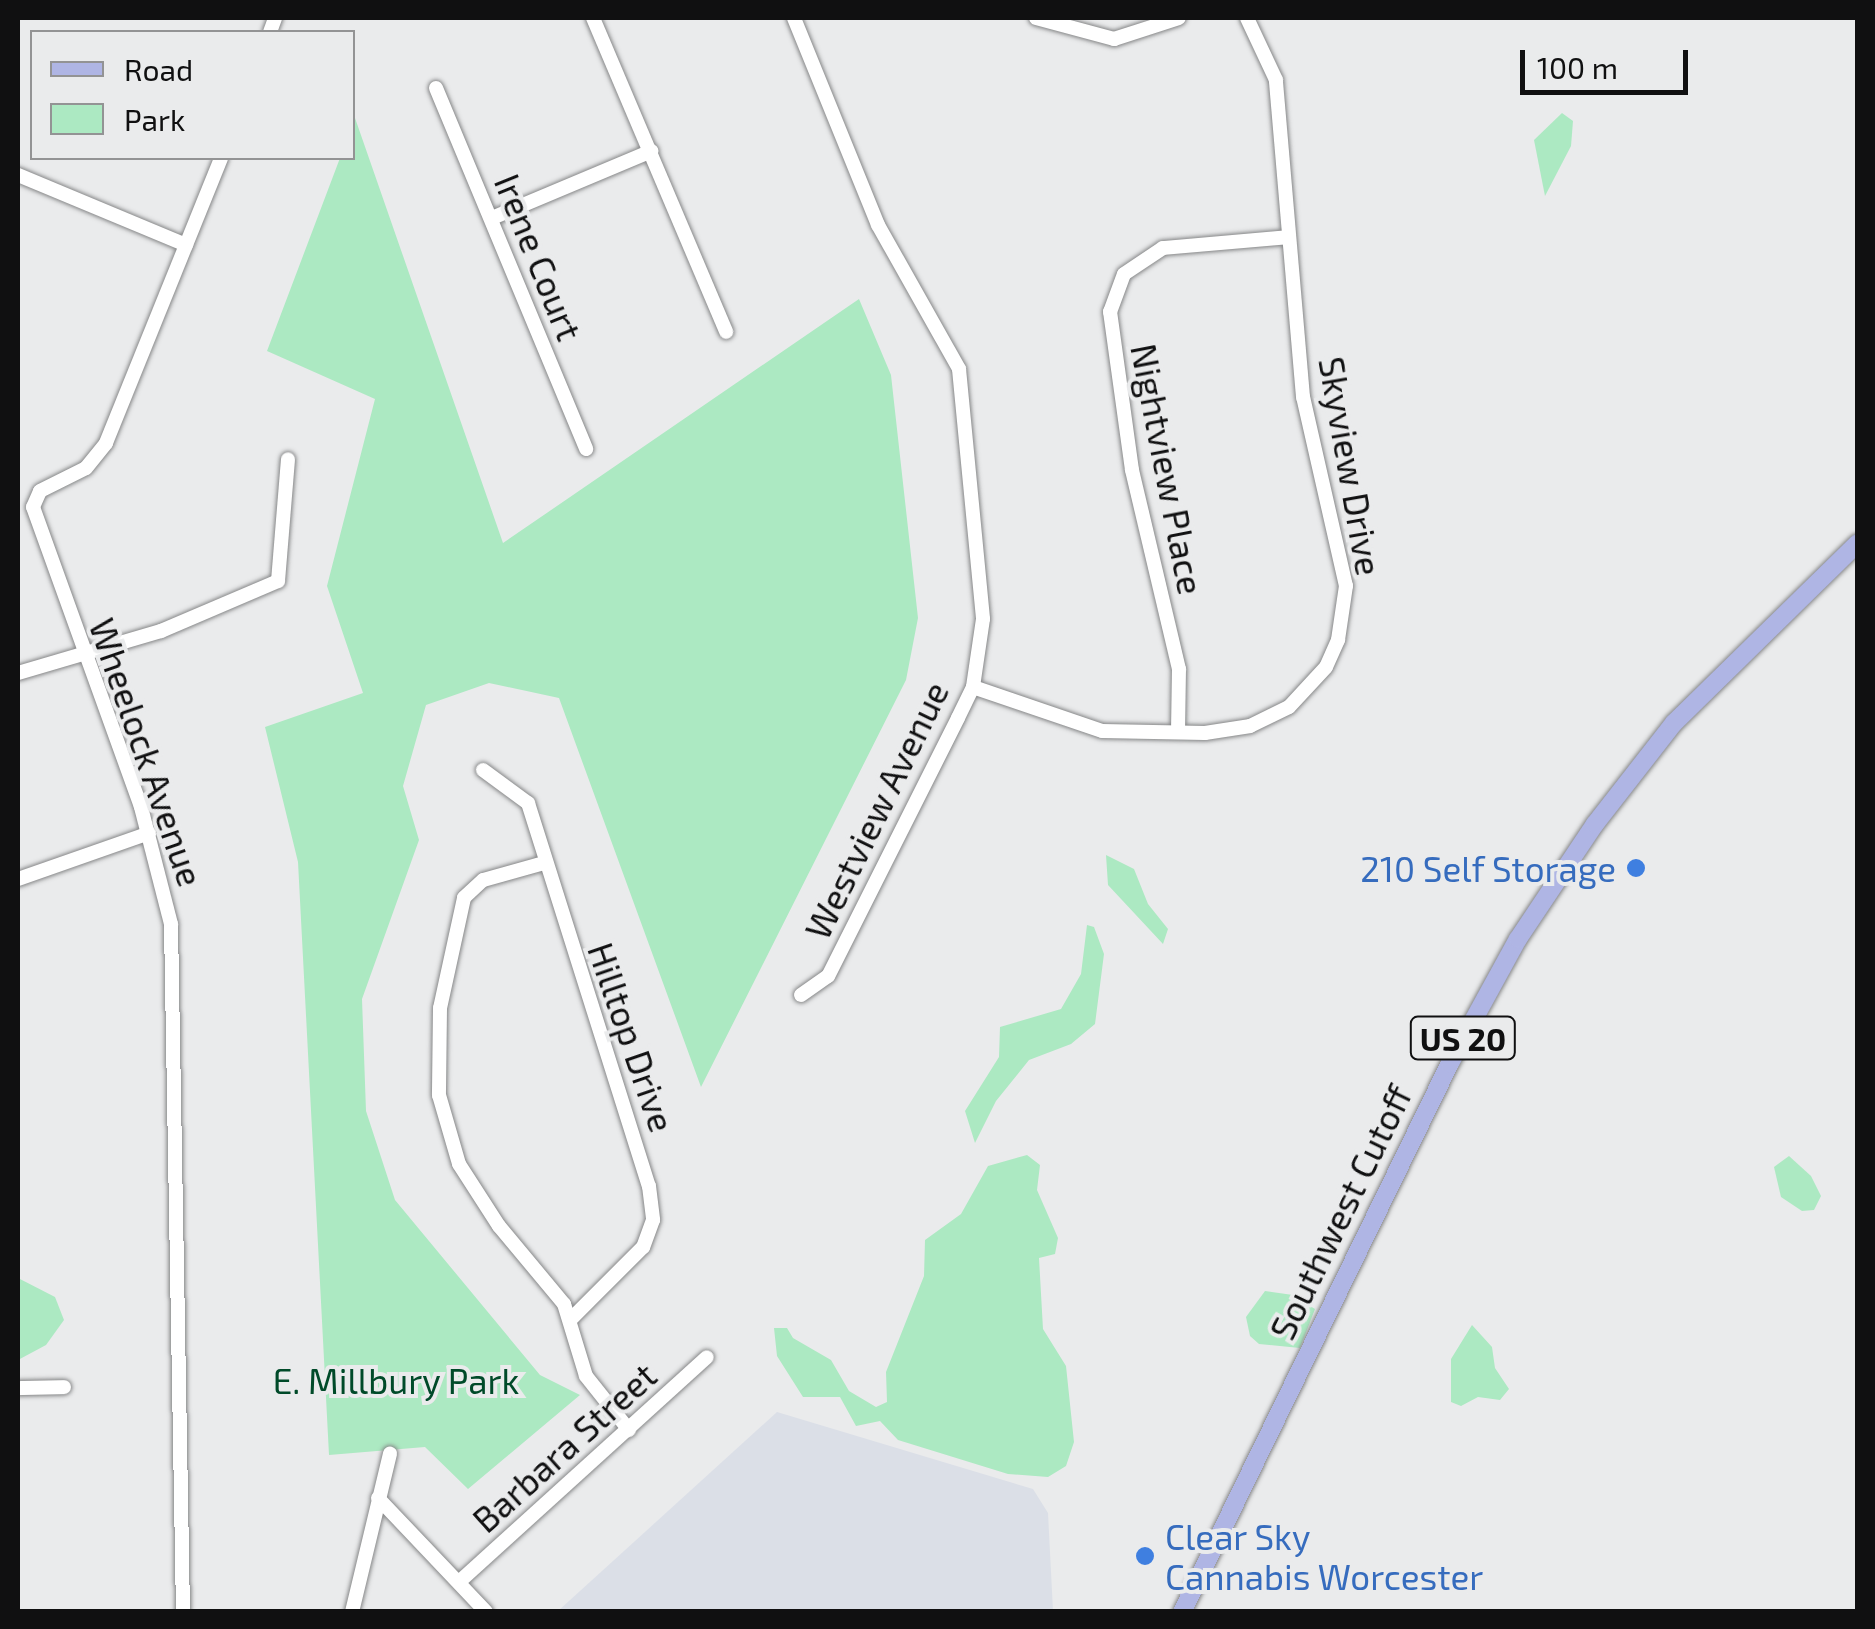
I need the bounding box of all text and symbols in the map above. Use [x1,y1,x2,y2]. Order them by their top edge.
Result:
legend [30,30,355,160]
scale bar [1525,30,1692,92]
text: 100 m [1537,49,1618,85]
text: Road [124,51,193,87]
text: Park [124,101,185,137]
street label: Irene Court [487,168,591,346]
street label: Nightview Place [1123,340,1213,598]
street label: Skyview Drive [1311,353,1391,579]
street label: Wheelock Avenue [81,612,213,892]
street label: Westview Avenue [795,674,957,946]
place label: 210 Self Storage [1360,847,1616,889]
marker: 210 Self Storage [1625,857,1647,879]
street label: Hilltop Drive [580,937,684,1137]
road number: US 20 [1408,1011,1518,1065]
street label: Southwest Cutoff [1260,1078,1420,1346]
street label: Barbara Street [464,1354,664,1540]
park label: E. Millbury Park [272,1359,520,1401]
place label: Clear Sky Cannabis Worcester [1165,1515,1484,1597]
marker: Clear Sky Cannabis Worcester [1134,1545,1156,1567]

